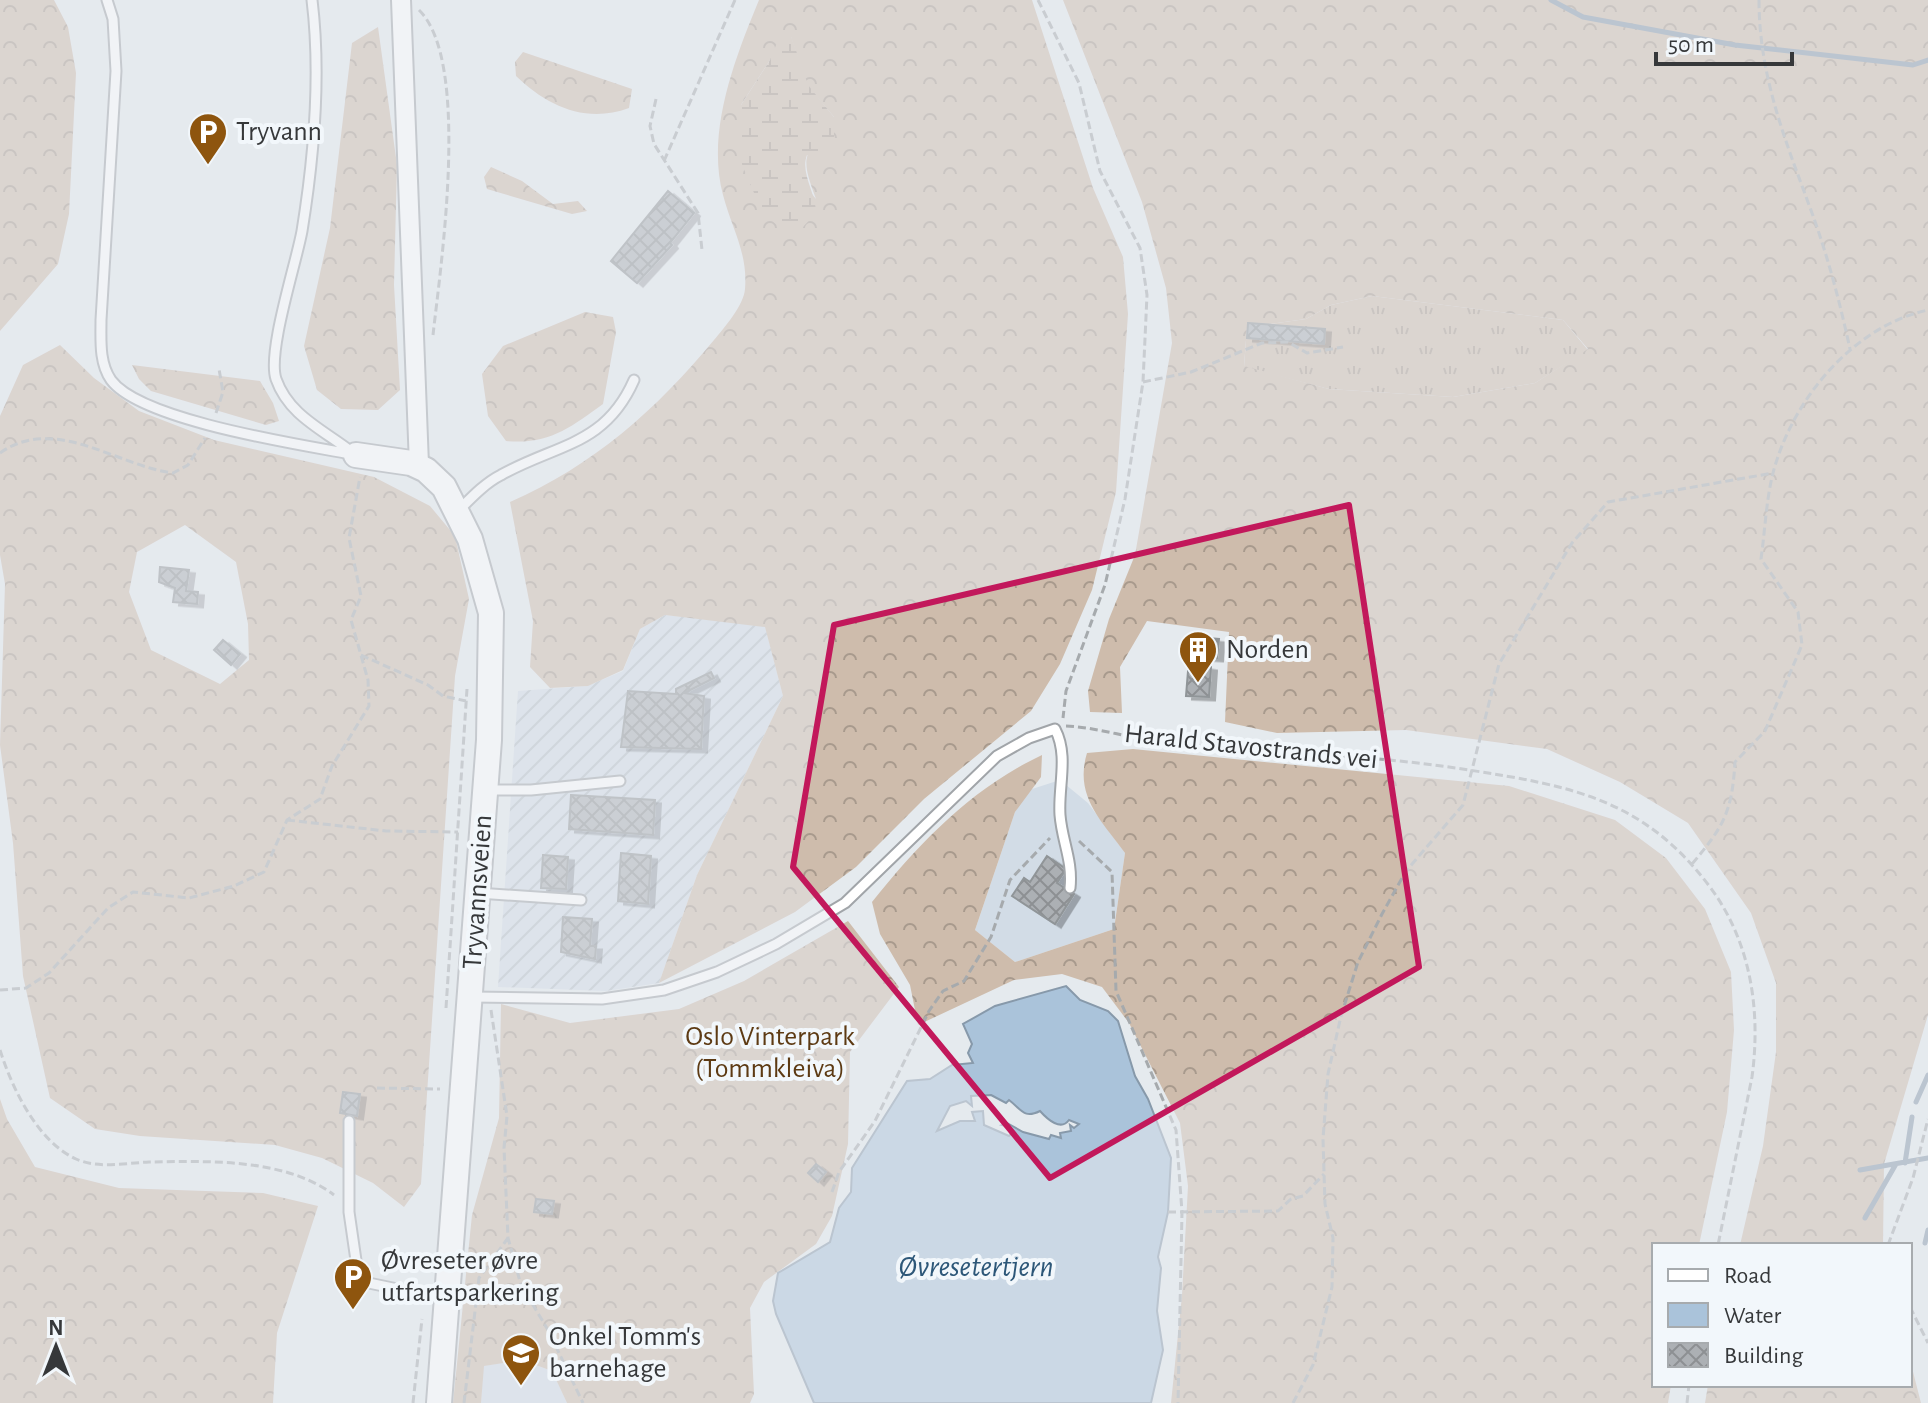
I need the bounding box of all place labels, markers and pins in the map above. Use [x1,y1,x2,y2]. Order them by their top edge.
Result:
parking icon: Tryvann [187,111,229,166]
place label: Tryvann [236,118,322,146]
building icon: Norden [1177,629,1219,684]
place label: Norden [1226,636,1309,664]
place label: Øvreseter øvre utfartsparkering [381,1247,559,1307]
parking icon: Øvreseter øvre utfartsparkering [332,1256,374,1311]
place label: Onkel Tomm's barnehage [549,1323,701,1383]
school or university icon: Onkel Tomm's barnehage [500,1332,542,1387]

